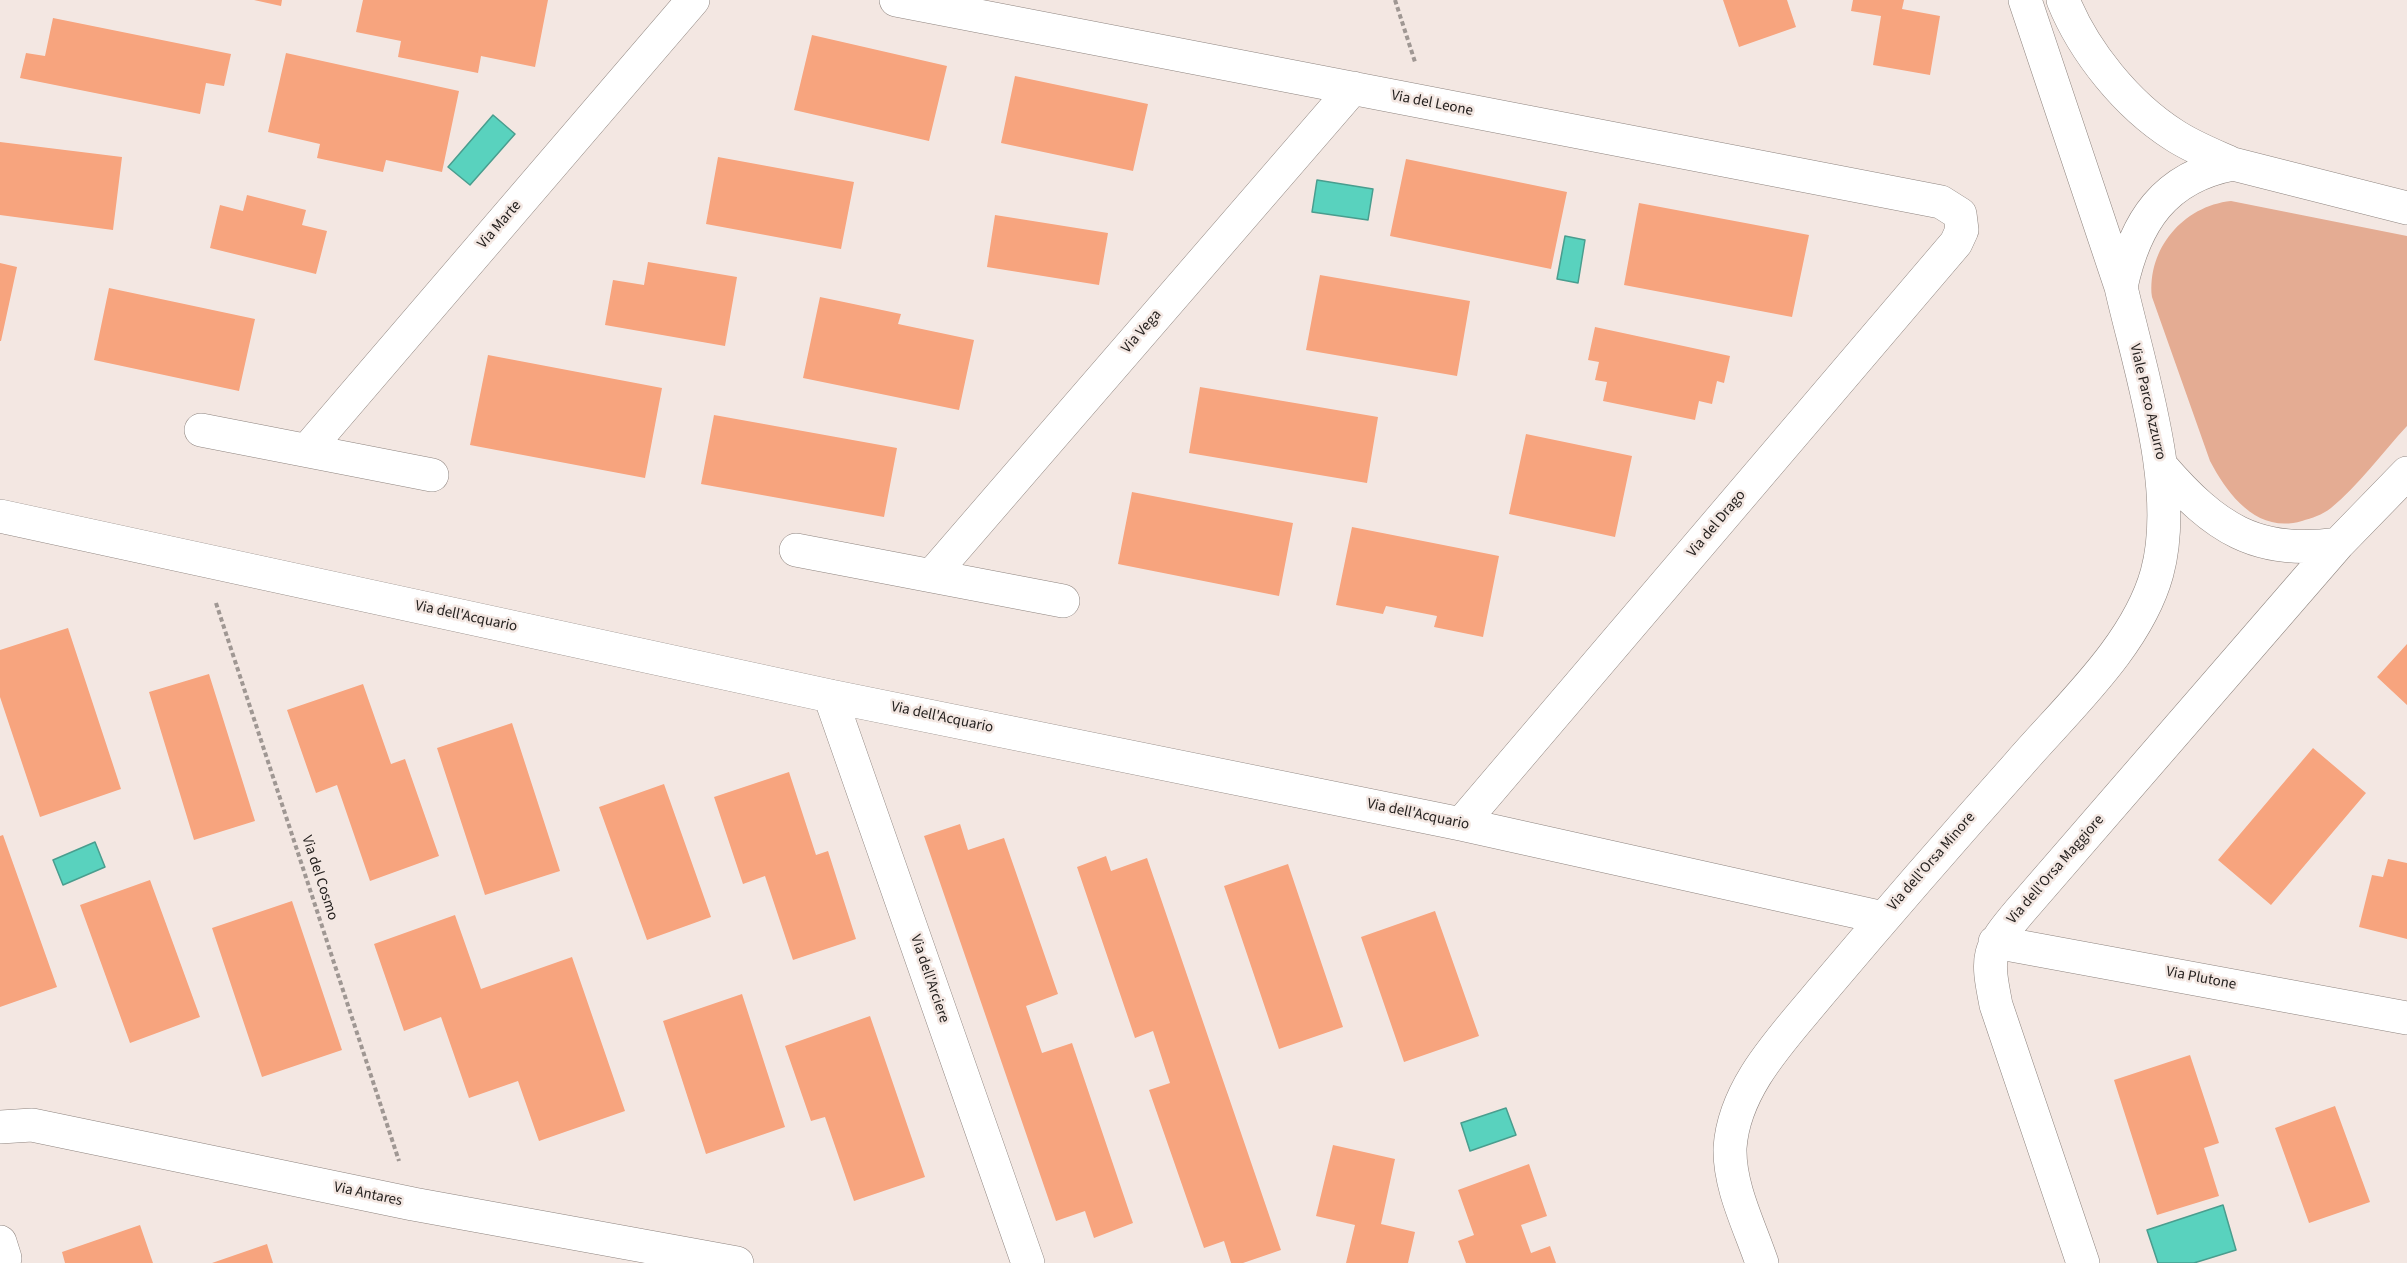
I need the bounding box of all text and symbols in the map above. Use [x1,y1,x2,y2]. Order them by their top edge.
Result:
street label: Via del Leone [1390,87,1474,121]
street label: Via Marte [474,197,526,253]
street label: Via Vega [1118,307,1166,357]
street label: Viale Parco Azzurro [2125,342,2169,462]
street label: Via del Drago [1684,487,1750,561]
street label: Via dell'Acquario [413,597,519,637]
street label: Via dell'Acquario [889,698,995,738]
street label: Via dell'Acquario [1365,795,1471,835]
street label: Via dell'Orsa Minore [1884,809,1980,915]
street label: Via dell'Orsa Maggiore [2004,812,2108,928]
street label: Via del Cosmo [297,833,341,923]
street label: Via dell'Arciere [906,933,952,1025]
street label: Via Plutone [2164,963,2238,995]
street label: Via Antares [332,1179,404,1211]

